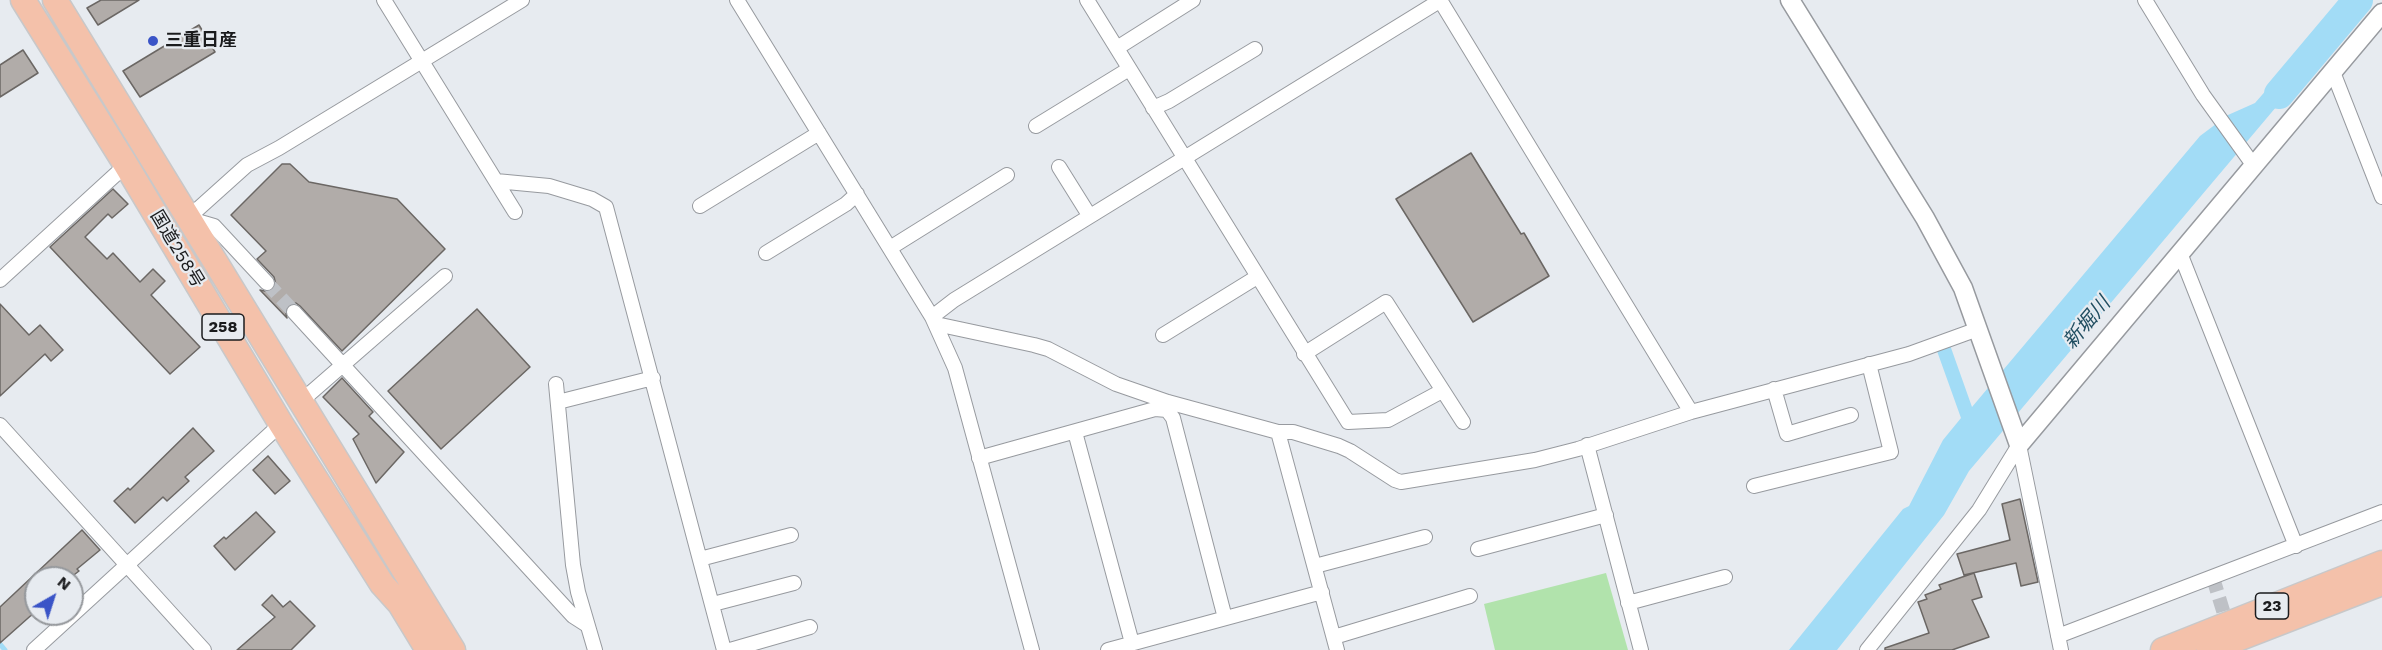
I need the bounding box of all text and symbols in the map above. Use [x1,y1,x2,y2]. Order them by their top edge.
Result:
place label: 三重日産 [165,30,237,52]
marker: 三重日産 [146,34,160,48]
street label: 国道258号 [146,207,208,291]
water label: 新堀川 [2059,292,2115,354]
road number: 258 [202,314,244,340]
north arrow [24,566,84,626]
text: N [54,572,75,594]
road number: 23 [2256,593,2288,619]

